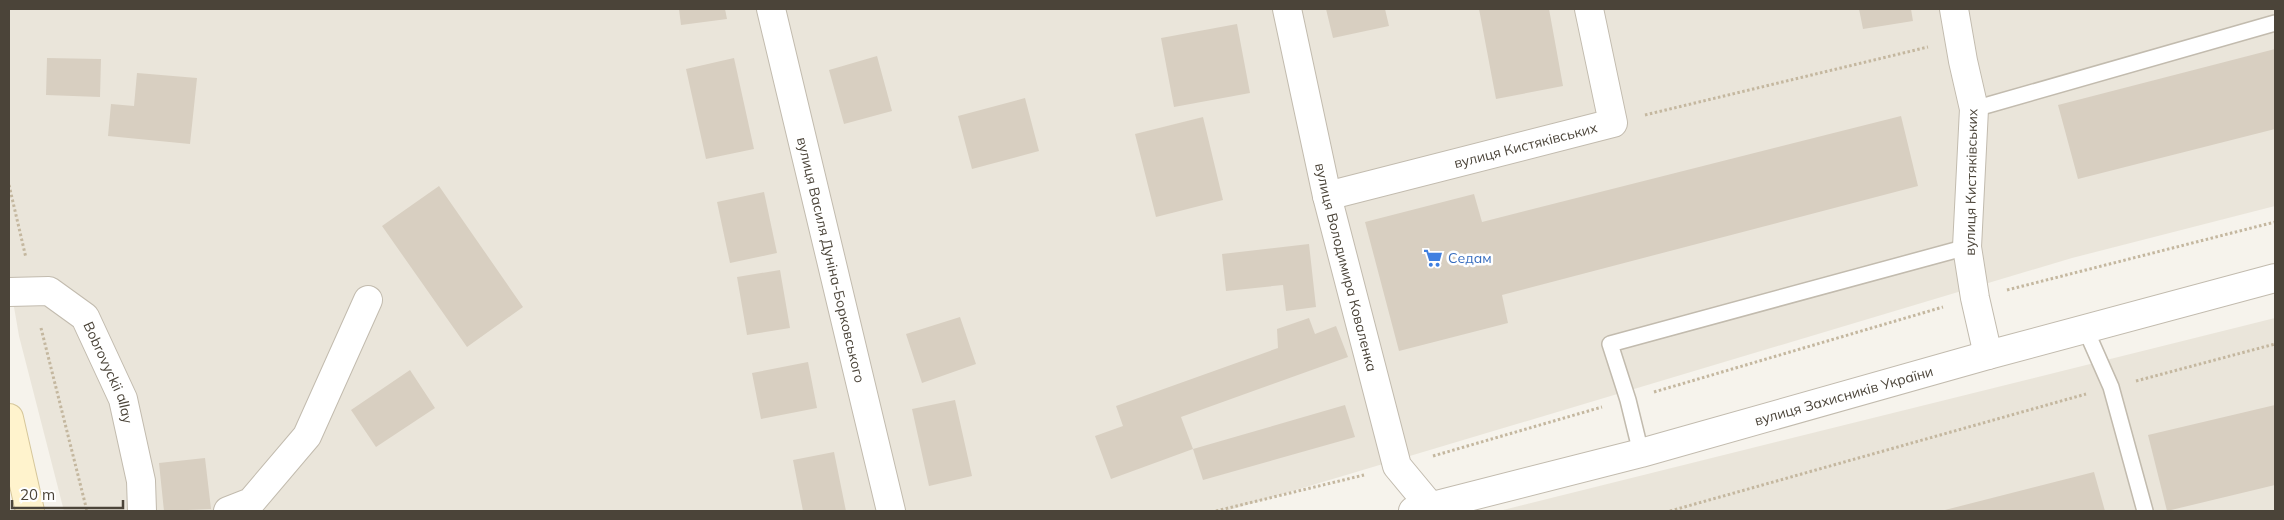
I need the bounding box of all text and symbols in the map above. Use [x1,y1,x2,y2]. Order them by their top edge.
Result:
street label: вулиця Кистяківських [1961,108,1981,256]
street label: вулиця Кистяківських [1452,118,1600,172]
street label: вулиця Василя Дуніна-Борковського [793,135,869,385]
street label: вулиця Володимира Коваленка [1311,161,1381,374]
supermarket icon: Седам [1422,247,1444,269]
place label: Седам [1448,249,1492,267]
street label: Bobrovyckii allay [79,319,137,426]
street label: вулиця Захисників України [1752,362,1935,430]
scale bar [12,478,124,510]
text: 20 m [20,485,55,504]

